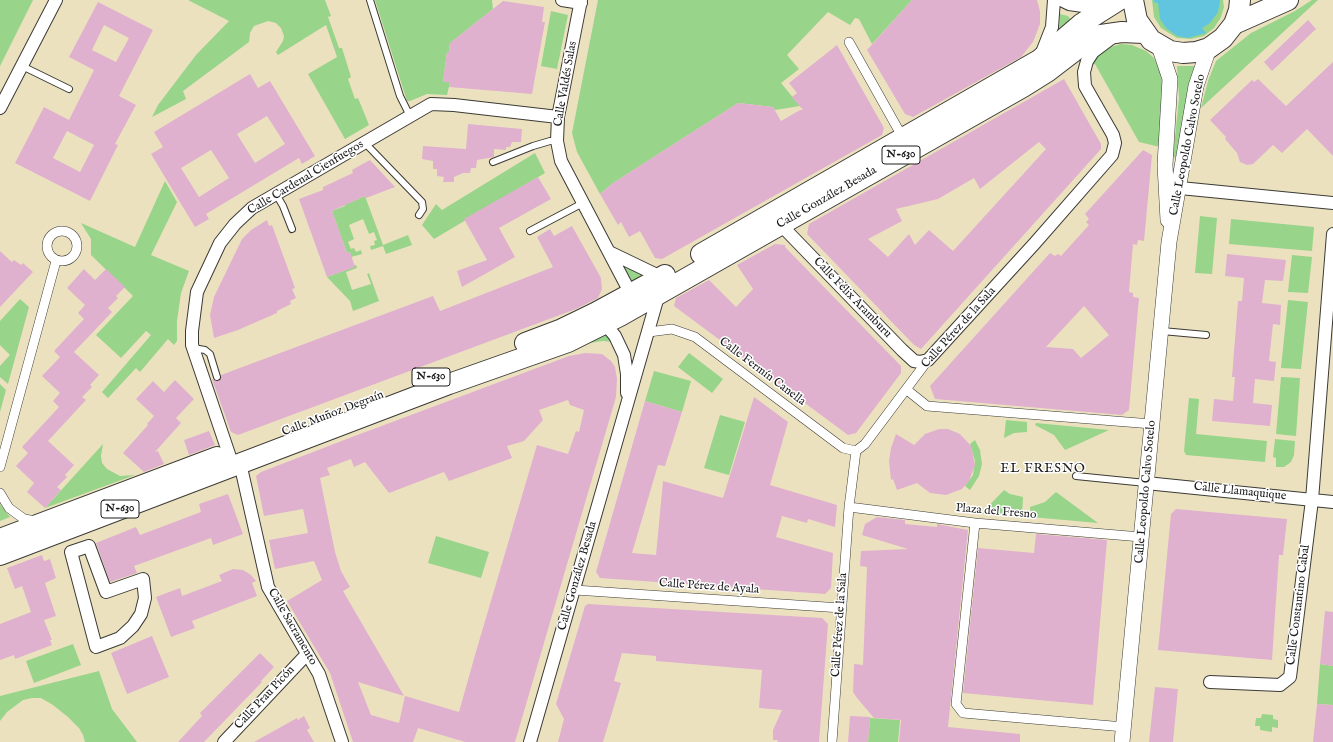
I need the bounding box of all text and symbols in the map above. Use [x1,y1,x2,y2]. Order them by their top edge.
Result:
street label: Calle Valdés Salas [551,40,581,128]
street label: Calle Leopoldo Calvo Sotelo [1167,73,1209,217]
street label: Calle Cardenal Cienfuegos [245,138,367,218]
road number: N-630 [882,146,920,164]
street label: Calle González Besada [775,164,879,232]
street label: Calle Félix Aramburu [810,255,894,341]
street label: Calle Pérez de la Sala [919,284,999,372]
street label: Calle Fermín Canella [716,335,808,409]
road number: N-630 [412,368,450,386]
street label: Calle Muñoz Degraín [280,388,386,440]
street label: Calle Leopoldo Calvo Sotelo [1133,420,1159,564]
district label: EL FRESNO [1000,461,1086,477]
street label: Calle Llamaquique [1193,480,1287,504]
road number: N-630 [101,500,139,518]
street label: Plaza del Fresno [955,501,1037,523]
street label: Calle González Besada [556,520,600,632]
street label: Calle Constantino Cabal [1284,544,1314,666]
street label: Calle Pérez de la Sala [829,573,851,677]
street label: Calle Pérez de Ayala [658,576,760,598]
street label: Calle Sacramento [264,586,320,668]
street label: Calle Prau Picón [232,663,298,733]

